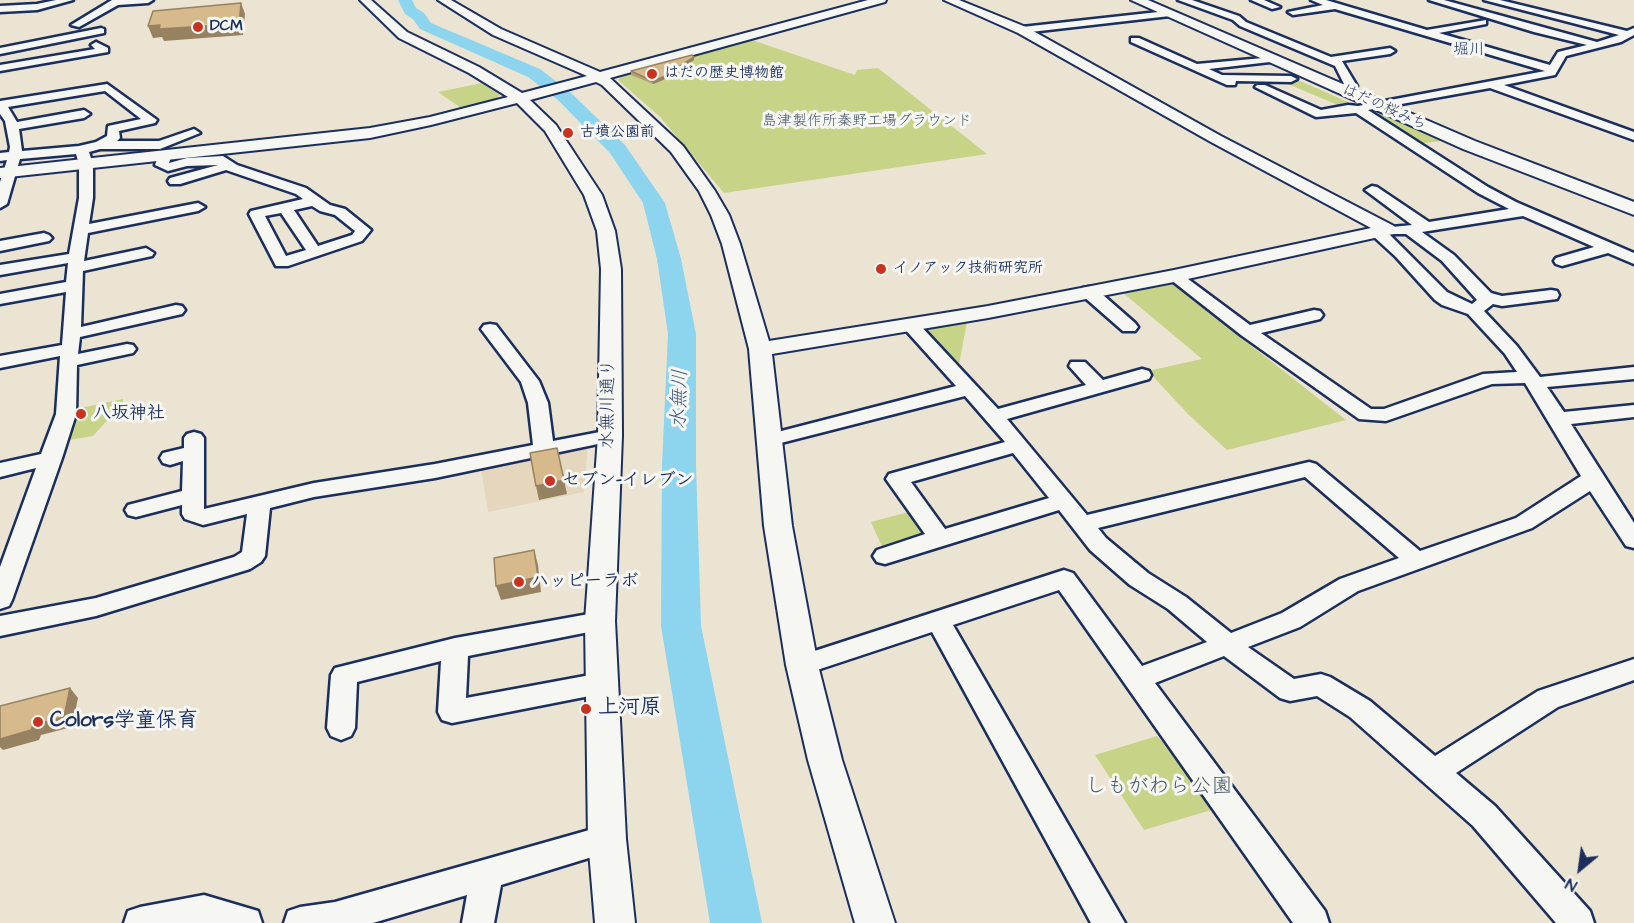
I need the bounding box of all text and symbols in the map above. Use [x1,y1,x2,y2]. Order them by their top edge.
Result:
place label: DCM [210,18,243,36]
marker: DCM [191,20,205,34]
district label: 堀川 [1453,41,1485,61]
place label: はだの歴史博物館 [664,65,784,83]
marker: はだの歴史博物館 [645,67,659,81]
street label: はだの桜みち [1339,81,1429,135]
park label: 島津製作所秦野工場グラウンド [762,113,972,131]
place label: 古墳公園前 [580,124,655,142]
marker: 古墳公園前 [561,126,575,140]
place label: イノアック技術研究所 [893,260,1043,278]
marker: イノアック技術研究所 [874,262,888,276]
street label: 水無川通り [597,359,621,449]
water label: 水無川 [668,369,694,429]
place label: 八坂神社 [93,403,165,425]
marker: 八坂神社 [74,407,88,421]
place label: セブン-イレブン [562,470,694,492]
marker: セブン-イレブン [543,474,557,488]
place label: ハッピーラボ [531,571,638,593]
marker: ハッピーラボ [512,575,526,589]
place label: 上河原 [598,696,661,722]
marker: 上河原 [579,702,593,716]
place label: Colors学童保育 [50,709,198,735]
marker: Colors学童保育 [31,715,45,729]
park label: しもがわら公園 [1086,775,1232,801]
north arrow [1550,839,1610,899]
text: N [1562,873,1581,897]

